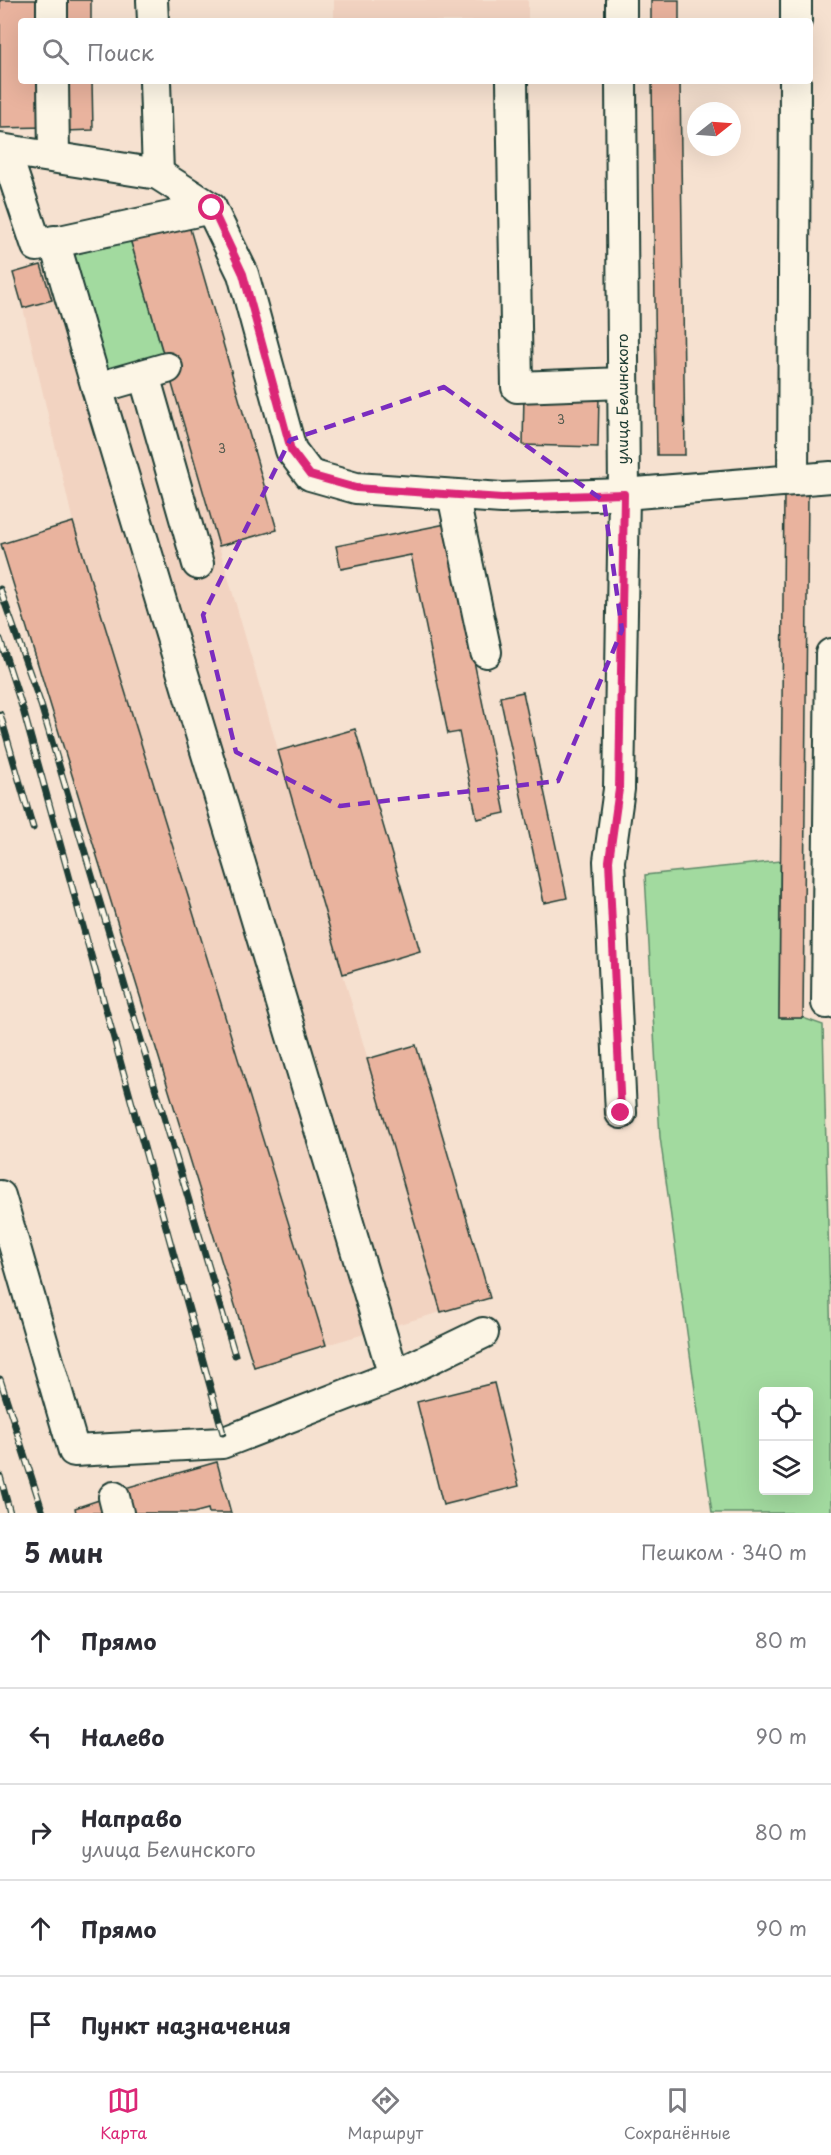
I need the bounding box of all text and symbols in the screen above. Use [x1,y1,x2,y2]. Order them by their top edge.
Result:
search box [18,18,813,84]
icon: search [39,35,72,68]
text: Поиск [87,35,154,68]
north arrow [687,102,741,156]
route start [198,194,224,220]
street label: улица Белинского [610,333,633,465]
house number: 3 [557,410,565,428]
house number: 3 [218,439,226,457]
route end [607,1099,633,1125]
map controls [759,1387,813,1495]
button: locate [759,1387,813,1441]
button: layers [759,1441,813,1495]
text: 5 мин [24,1533,103,1572]
text: Пешком · 340 m [641,1537,807,1567]
icon: ahead [24,1624,57,1657]
text: Прямо [81,1624,156,1657]
text: 80 m [755,1625,807,1655]
icon: left [24,1720,57,1753]
text: Налево [81,1720,164,1753]
text: 90 m [756,1721,807,1751]
text: Направо [81,1801,182,1834]
icon: right [24,1816,57,1849]
text: 80 m [755,1817,807,1847]
text: улица Белинского [81,1834,256,1864]
icon: ahead [24,1912,57,1945]
text: Прямо [81,1912,156,1945]
text: 90 m [756,1913,807,1943]
icon: arrive [24,2008,57,2041]
text: Пункт назначения [81,2008,291,2041]
tab: Карта [100,2084,147,2144]
tab: Маршрут [348,2084,423,2144]
tab: Сохранённые [624,2084,731,2144]

